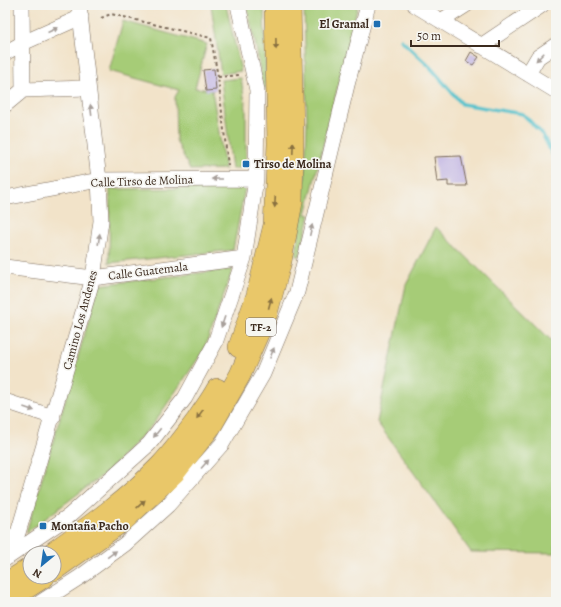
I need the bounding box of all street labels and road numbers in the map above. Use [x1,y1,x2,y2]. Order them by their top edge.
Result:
street label: Calle Tirso de Molina [90,171,194,191]
street label: Calle Guatemala [107,258,189,284]
street label: Camino Los Andenes [59,268,101,372]
road number: TF-2 [246,318,276,336]

